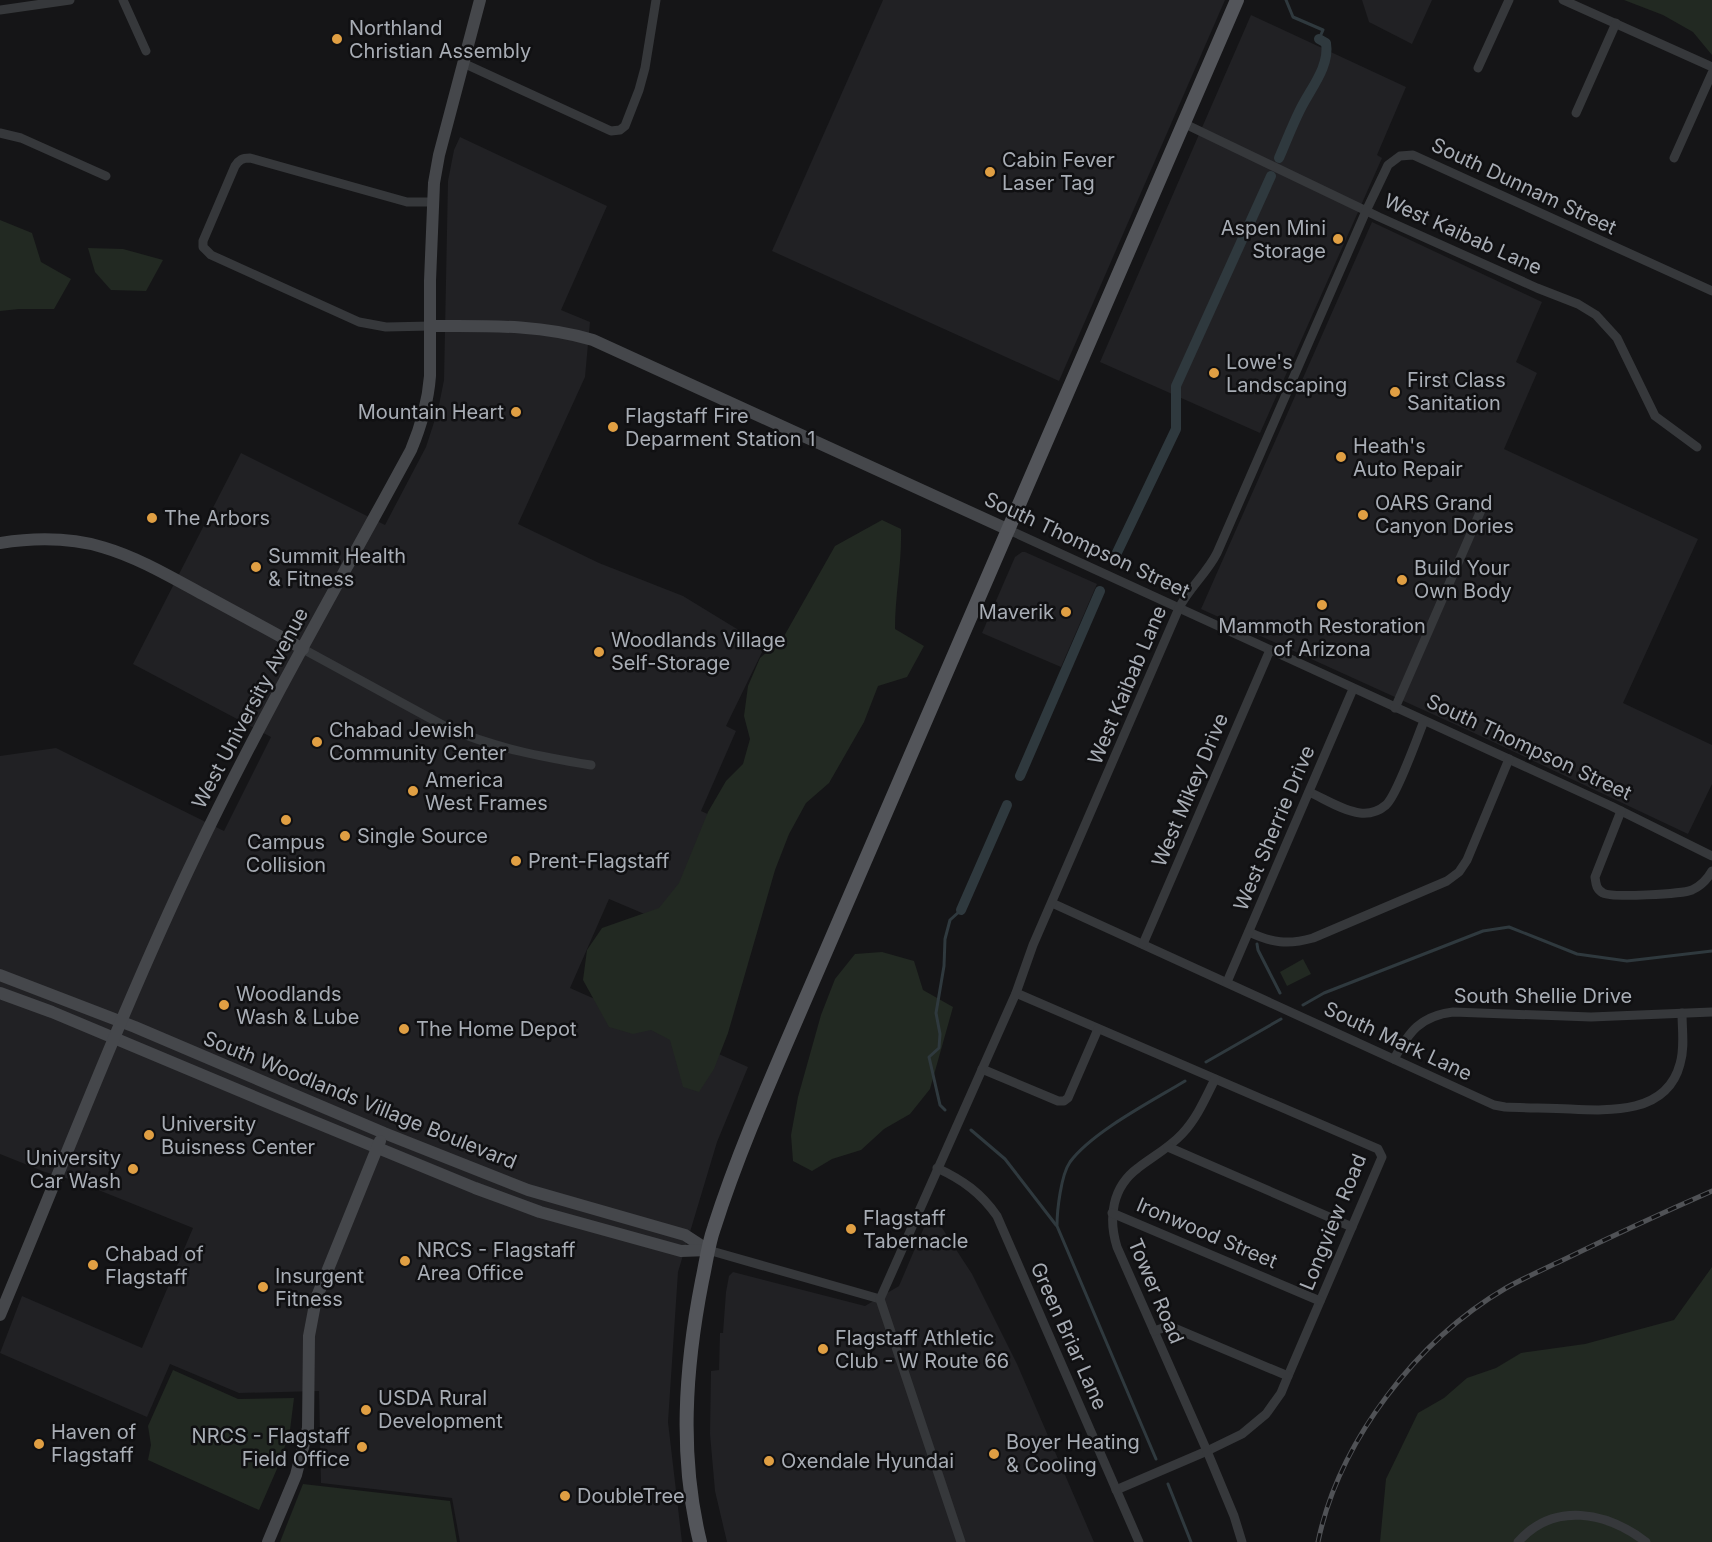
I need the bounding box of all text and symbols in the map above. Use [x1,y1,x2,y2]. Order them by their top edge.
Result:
place label: Northland Christian Assembly [349,16,531,63]
marker: Northland Christian Assembly [330,32,344,46]
street label: South Dunnam Street [1428,133,1621,240]
place label: Cabin Fever Laser Tag [1002,148,1115,195]
marker: Cabin Fever Laser Tag [983,165,997,179]
street label: West Kaibab Lane [1380,188,1546,280]
place label: Aspen Mini Storage [1221,216,1326,263]
marker: Aspen Mini Storage [1331,232,1345,246]
place label: Lowe's Landscaping [1226,350,1347,397]
marker: Lowe's Landscaping [1207,366,1221,380]
place label: First Class Sanitation [1407,368,1506,415]
marker: First Class Sanitation [1388,385,1402,399]
place label: Mountain Heart [358,400,504,424]
place label: Flagstaff Fire Deparment Station 1 [625,404,815,451]
marker: Mountain Heart [509,405,523,419]
marker: Flagstaff Fire Deparment Station 1 [606,420,620,434]
place label: Heath's Auto Repair [1353,434,1463,481]
marker: Heath's Auto Repair [1334,450,1348,464]
street label: South Thompson Street [981,487,1194,603]
place label: OARS Grand Canyon Dories [1375,491,1514,538]
place label: The Arbors [164,506,270,530]
marker: OARS Grand Canyon Dories [1356,508,1370,522]
marker: The Arbors [145,511,159,525]
place label: Summit Health & Fitness [268,544,406,591]
place label: Build Your Own Body [1414,556,1512,603]
marker: Summit Health & Fitness [249,560,263,574]
marker: Build Your Own Body [1395,573,1409,587]
marker: Mammoth Restoration of Arizona [1315,598,1329,612]
place label: Maverik [979,600,1054,624]
street label: West Kaibab Lane [1083,602,1171,768]
street label: West University Avenue [187,603,313,813]
marker: Maverik [1059,605,1073,619]
place label: Mammoth Restoration of Arizona [1218,614,1426,661]
place label: Woodlands Village Self-Storage [611,628,786,675]
marker: Woodlands Village Self-Storage [592,645,606,659]
street label: South Thompson Street [1423,689,1636,805]
street label: West Mikey Drive [1147,710,1233,870]
place label: Chabad Jewish Community Center [329,718,507,765]
marker: Chabad Jewish Community Center [310,735,324,749]
street label: West Sherrie Drive [1228,742,1320,914]
place label: America West Frames [425,768,548,815]
marker: America West Frames [406,784,420,798]
marker: Campus Collision [279,813,293,827]
place label: Single Source [357,824,488,848]
marker: Single Source [338,829,352,843]
place label: Campus Collision [246,830,326,877]
place label: Prent-Flagstaff [528,849,670,873]
marker: Prent-Flagstaff [509,854,523,868]
place label: Woodlands Wash & Lube [236,982,359,1029]
street label: South Shellie Drive [1454,984,1632,1008]
street label: South Mark Lane [1320,996,1476,1086]
marker: Woodlands Wash & Lube [217,998,231,1012]
place label: The Home Depot [416,1017,577,1041]
marker: The Home Depot [397,1022,411,1036]
street label: South Woodlands Village Boulevard [200,1026,520,1174]
place label: University Buisness Center [161,1112,316,1159]
marker: University Buisness Center [142,1128,156,1142]
place label: University Car Wash [26,1146,121,1193]
street label: Longview Road [1295,1150,1371,1294]
marker: University Car Wash [126,1162,140,1176]
street label: Ironwood Street [1133,1193,1281,1274]
place label: Flagstaff Tabernacle [863,1206,968,1253]
marker: Flagstaff Tabernacle [844,1222,858,1236]
street label: Tower Road [1123,1235,1189,1347]
place label: NRCS - Flagstaff Area Office [417,1238,576,1285]
place label: Chabad of Flagstaff [105,1242,204,1289]
marker: NRCS - Flagstaff Area Office [398,1254,412,1268]
marker: Chabad of Flagstaff [86,1258,100,1272]
street label: Green Briar Lane [1026,1258,1112,1414]
place label: Insurgent Fitness [275,1264,365,1311]
marker: Insurgent Fitness [256,1280,270,1294]
place label: Flagstaff Athletic Club - W Route 66 [835,1326,1009,1373]
marker: Flagstaff Athletic Club - W Route 66 [816,1342,830,1356]
place label: USDA Rural Development [378,1386,503,1433]
marker: USDA Rural Development [359,1403,373,1417]
place label: Haven of Flagstaff [51,1420,137,1467]
place label: NRCS - Flagstaff Field Office [192,1424,351,1471]
place label: Boyer Heating & Cooling [1006,1430,1140,1477]
marker: Haven of Flagstaff [32,1437,46,1451]
marker: NRCS - Flagstaff Field Office [355,1440,369,1454]
marker: Boyer Heating & Cooling [987,1447,1001,1461]
place label: Oxendale Hyundai [781,1449,954,1473]
marker: Oxendale Hyundai [762,1454,776,1468]
place label: DoubleTree [577,1484,685,1508]
marker: DoubleTree [558,1489,572,1503]

